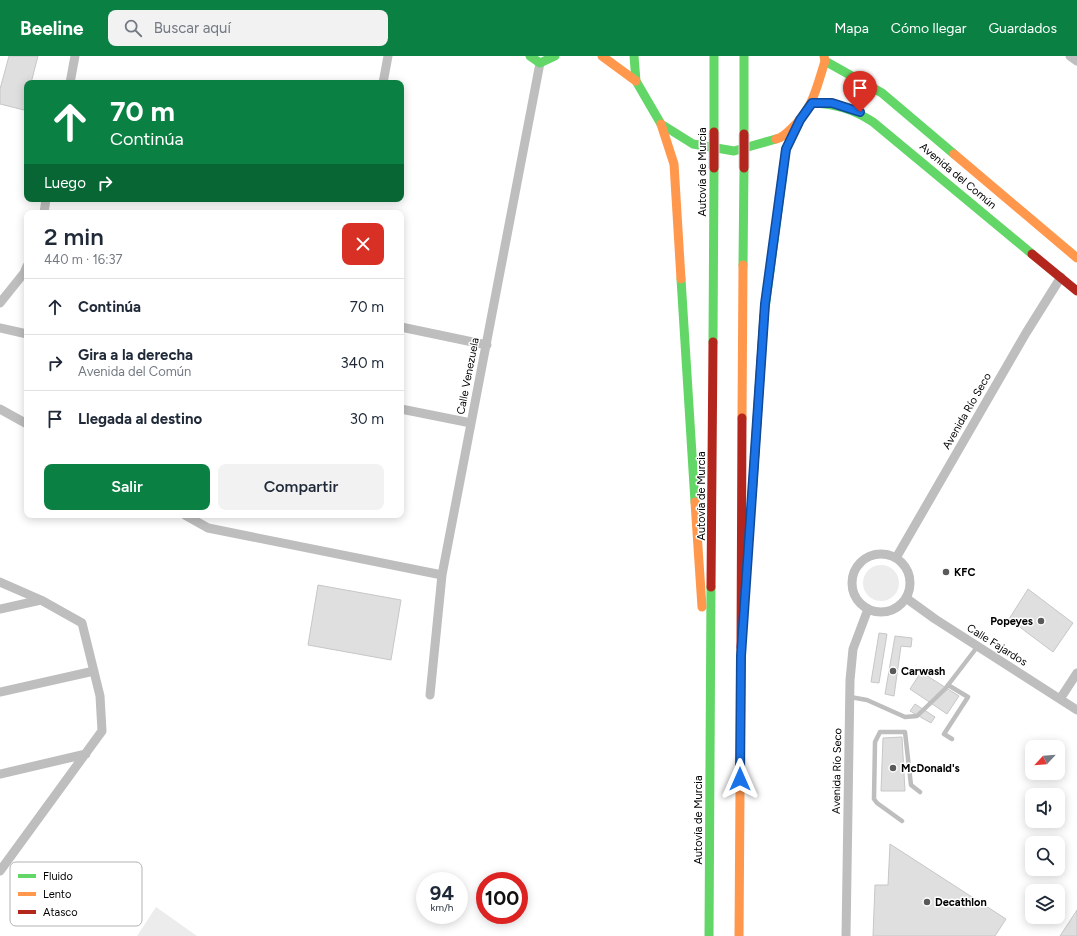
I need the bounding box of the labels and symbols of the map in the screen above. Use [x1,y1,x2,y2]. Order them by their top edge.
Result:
pin [843,71,877,112]
street label: Autovía de Murcia [696,128,709,217]
street label: Avenida del Común [917,140,999,212]
street label: Calle Venezuela [454,336,482,416]
street label: Avenida Río Seco [940,371,994,451]
street label: Autovía de Murcia [695,452,708,541]
place label: KFC [954,566,975,579]
marker: KFC [941,567,951,577]
place label: Popeyes [990,615,1033,628]
marker: Popeyes [1036,616,1046,626]
street label: Calle Fajardos [964,621,1030,669]
place label: Carwash [901,665,945,678]
marker: Carwash [888,666,898,676]
street label: Avenida Río Seco [830,728,844,814]
north arrow [1025,740,1065,780]
position arrow [719,758,761,800]
place label: McDonald's [901,762,960,775]
marker: McDonald's [888,763,898,773]
street label: Autovía de Murcia [692,776,705,865]
legend [10,862,142,926]
text: Fluido [43,870,73,883]
speed limit sign: 100 [476,872,528,924]
text: Lento [43,888,71,901]
place label: Decathlon [935,896,987,909]
marker: Decathlon [922,897,932,907]
text: Atasco [43,906,78,919]

